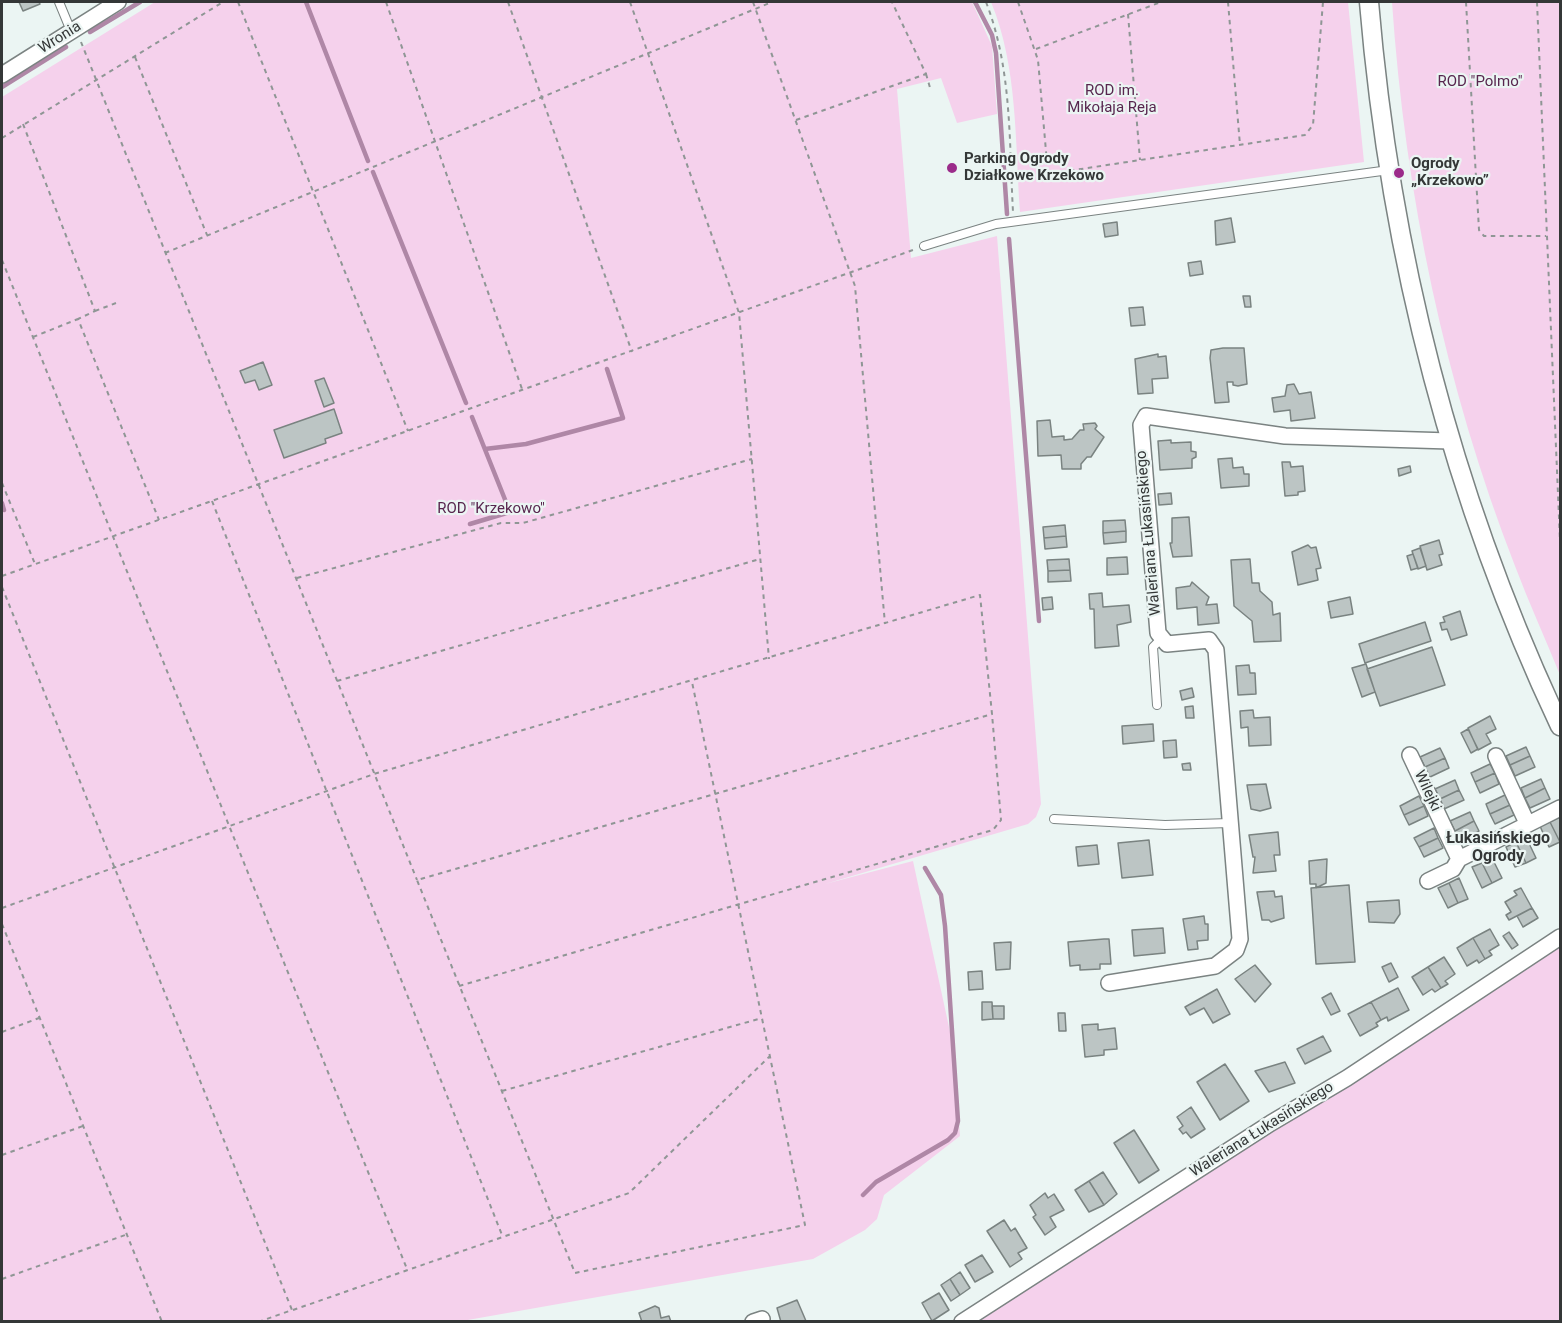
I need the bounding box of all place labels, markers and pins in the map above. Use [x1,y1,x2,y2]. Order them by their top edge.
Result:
place label: Parking Ogrody Działkowe Krzekowo [964,150,1104,185]
place label: Ogrody „Krzekowo” [1411,155,1489,190]
marker: Parking Ogrody Działkowe Krzekowo [945,161,959,175]
marker: Ogrody „Krzekowo” [1392,166,1406,180]

